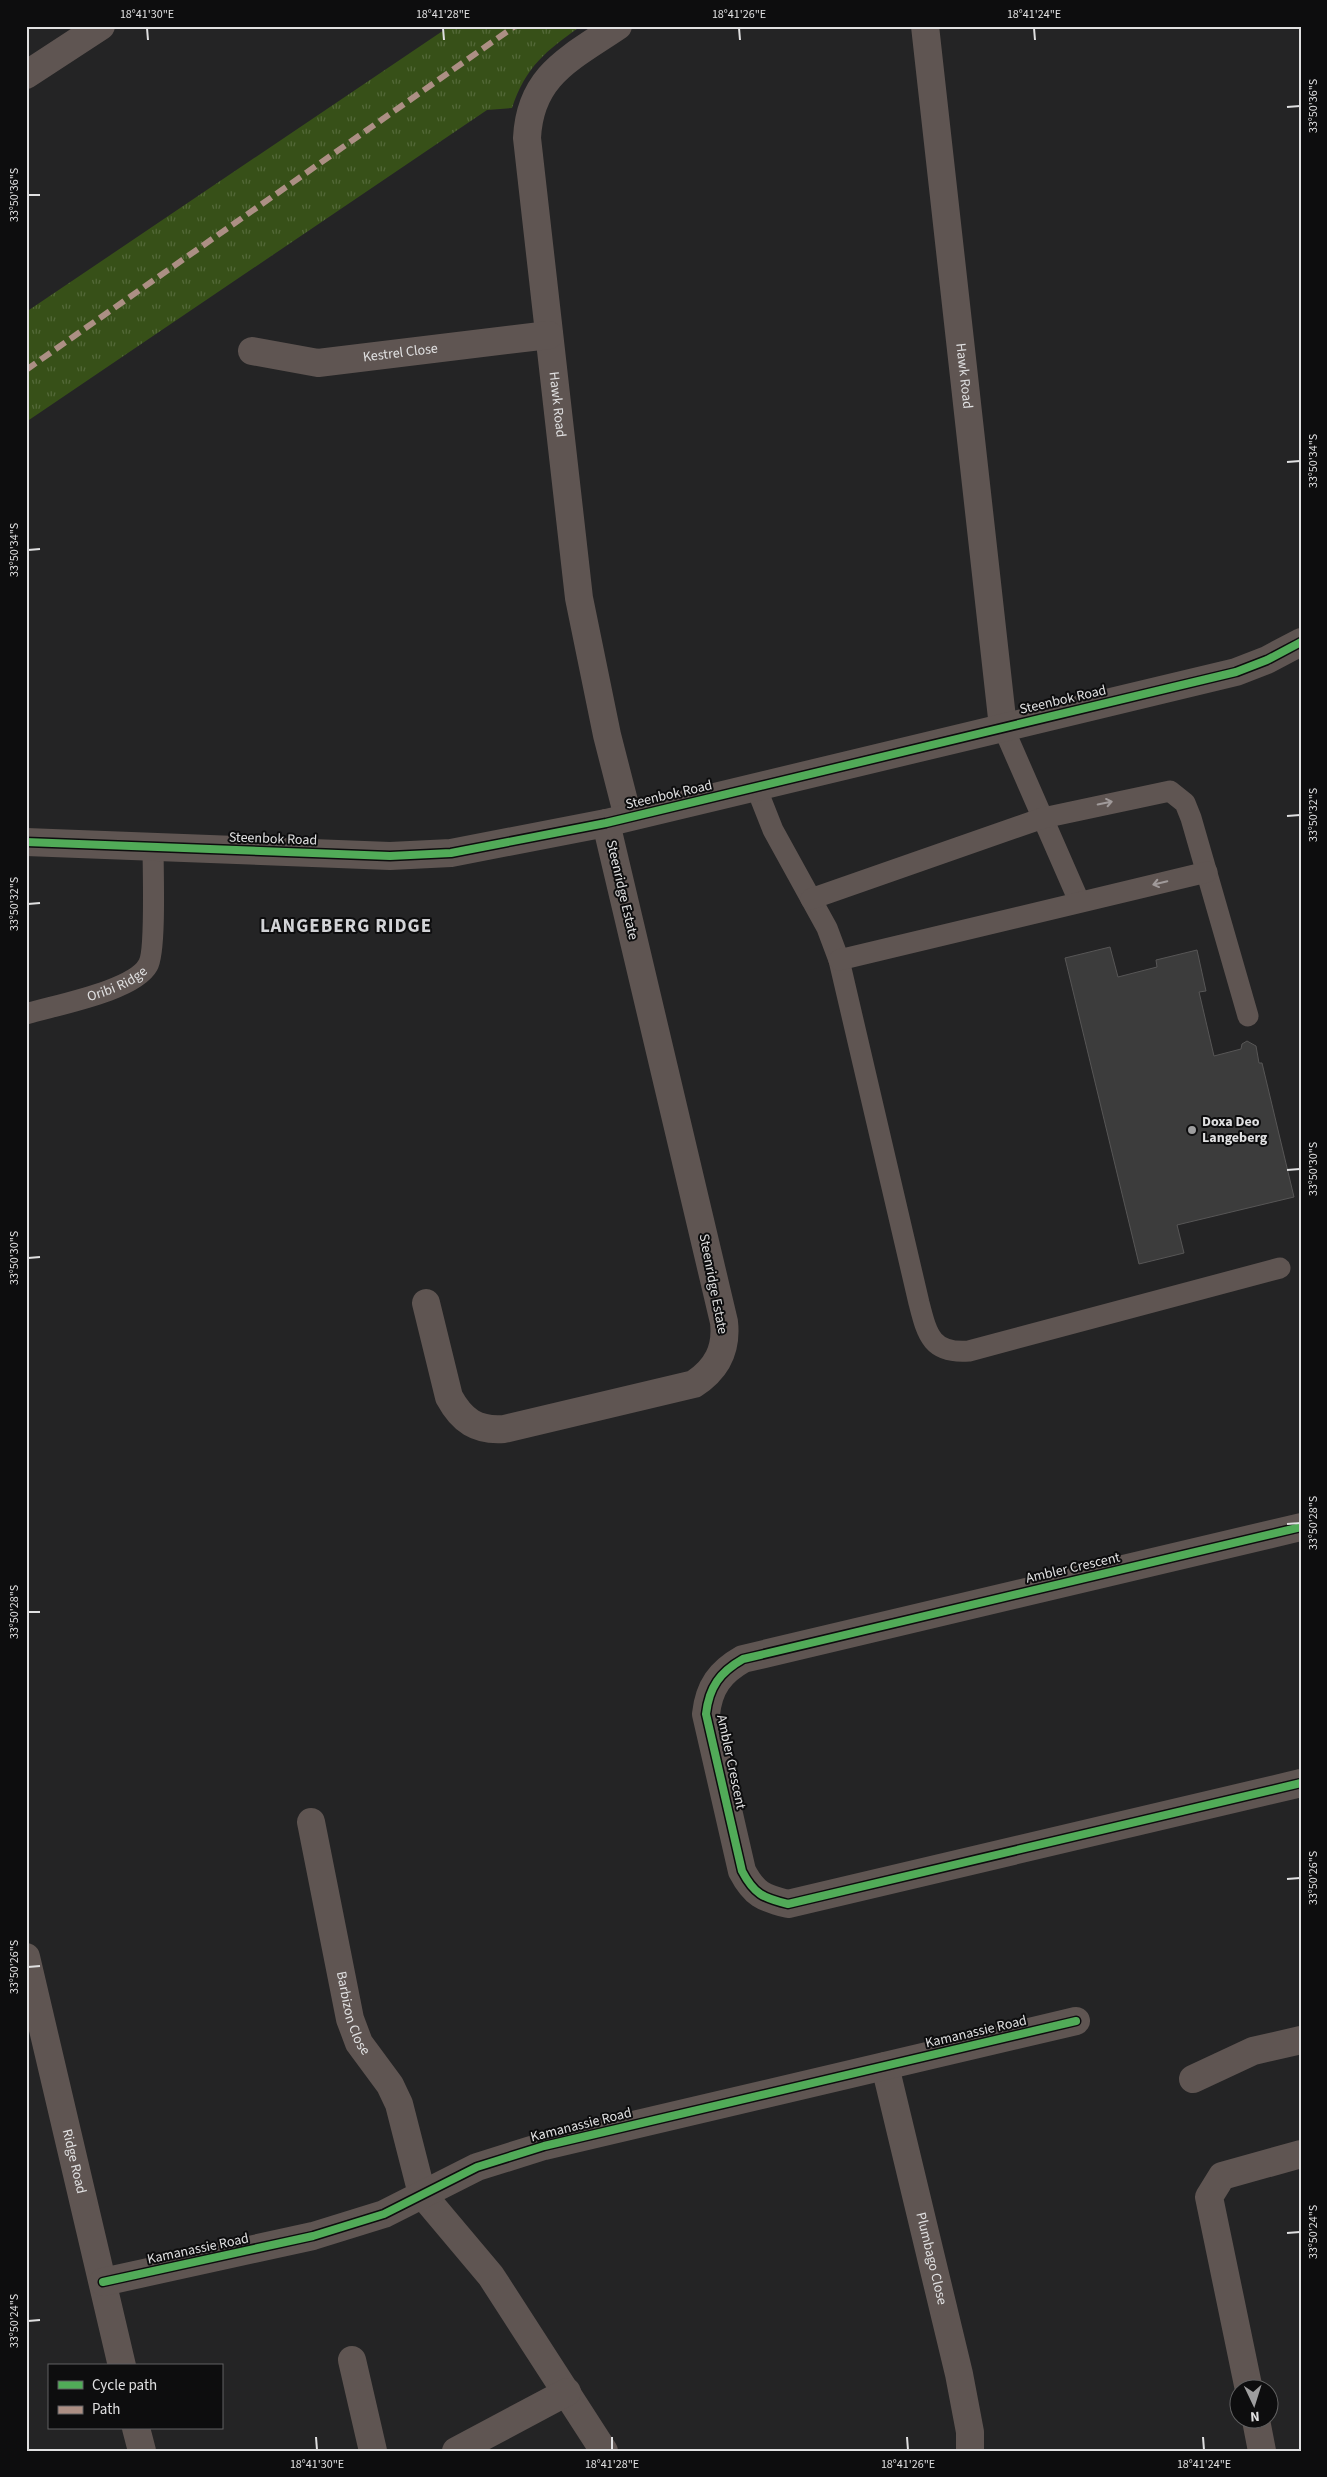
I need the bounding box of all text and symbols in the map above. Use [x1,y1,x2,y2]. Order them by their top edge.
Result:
text: 18°41'30"E [120,6,174,23]
text: 18°41'28"E [416,6,470,23]
text: 18°41'26"E [712,6,766,23]
text: 18°41'24"E [1007,6,1061,23]
text: 33°50'36"S [1305,79,1322,133]
text: 33°50'36"S [6,168,23,222]
street label: Kestrel Close [362,339,439,367]
street label: Hawk Road [950,342,978,410]
street label: Hawk Road [543,371,571,438]
text: 33°50'34"S [1305,434,1322,488]
text: 33°50'34"S [6,523,23,577]
street label: Steenbok Road [1018,680,1108,720]
street label: Steenbok Road [624,775,714,815]
text: 33°50'32"S [1305,788,1322,842]
one-way arrow [1096,798,1112,808]
street label: Steenbok Road [229,827,317,851]
street label: Steenridge Estate [601,838,643,942]
text: 33°50'32"S [6,877,23,931]
one-way arrow [1152,879,1168,888]
district label: LANGEBERG RIDGE [260,913,432,940]
street label: Oribi Ridge [85,962,152,1007]
place label: Doxa Deo Langeberg [1202,1112,1268,1148]
marker: Doxa Deo Langeberg [1186,1124,1198,1136]
text: 33°50'30"S [1305,1142,1322,1196]
text: 33°50'30"S [6,1231,23,1285]
street label: Steenridge Estate [693,1232,733,1336]
text: 33°50'28"S [1305,1496,1322,1550]
street label: Ambler Crescent [1024,1547,1122,1589]
text: 33°50'28"S [6,1585,23,1639]
street label: Ambler Crescent [711,1713,751,1811]
text: 33°50'26"S [1305,1851,1322,1905]
text: 33°50'26"S [6,1940,23,1994]
street label: Barbizon Close [331,1970,375,2060]
street label: Kamanassie Road [923,2011,1029,2053]
street label: Kamanassie Road [528,2103,634,2147]
street label: Ridge Road [57,2127,91,2196]
text: 33°50'24"S [1305,2205,1322,2259]
street label: Plumbago Close [910,2210,952,2307]
street label: Kamanassie Road [145,2228,251,2270]
text: 33°50'24"S [6,2294,23,2348]
legend [48,2364,222,2430]
text: Cycle path [92,2375,157,2396]
north arrow [1230,2380,1280,2430]
text: Path [92,2399,120,2420]
text: N [1249,2406,1260,2426]
text: 18°41'30"E [290,2456,344,2473]
text: 18°41'28"E [585,2456,639,2473]
text: 18°41'26"E [881,2456,935,2473]
text: 18°41'24"E [1177,2456,1231,2473]

